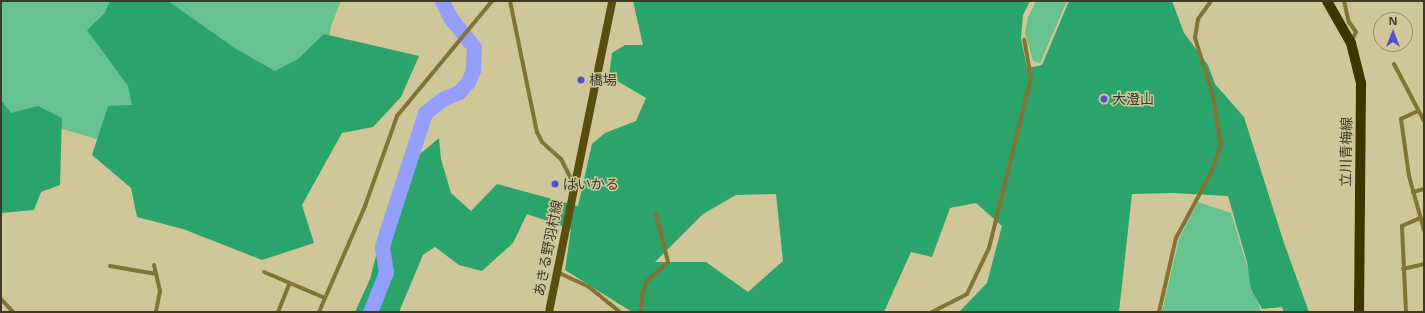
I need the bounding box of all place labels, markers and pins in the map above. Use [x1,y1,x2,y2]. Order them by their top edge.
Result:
place label: 橋場 [589,72,617,88]
marker: 橋場 [576,75,586,85]
place label: 大澄山 [1112,91,1154,107]
marker: 大澄山 [1099,94,1109,104]
place label: ばいかる [563,176,619,192]
marker: ばいかる [550,179,560,189]

